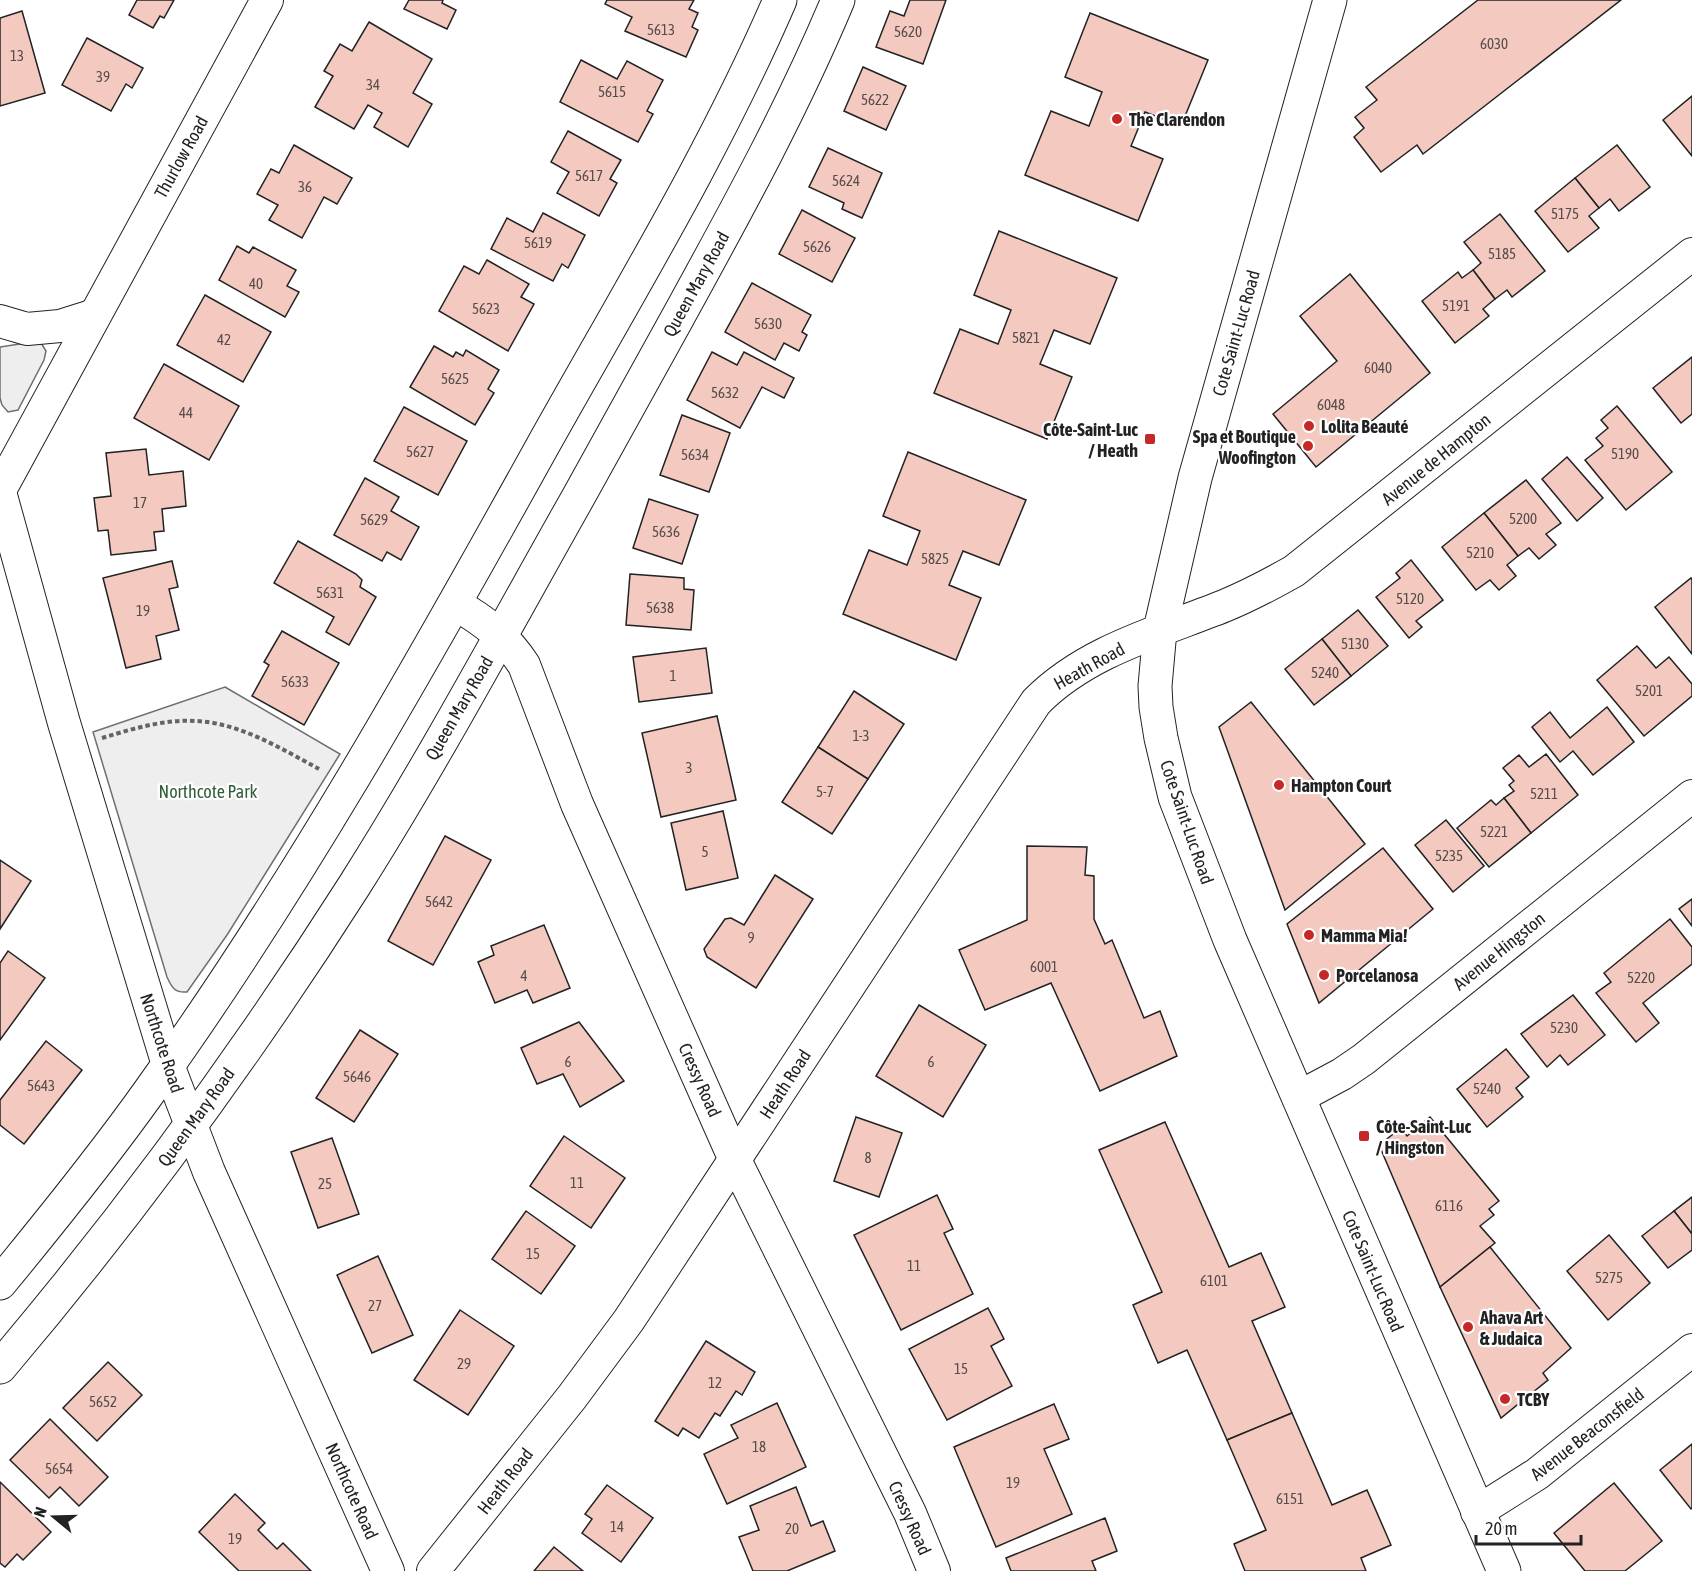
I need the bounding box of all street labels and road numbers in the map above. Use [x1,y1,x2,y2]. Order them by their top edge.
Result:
street label: Thurlow Road [150,112,212,202]
street label: Queen Mary Road [659,228,733,340]
street label: Cote Saint-Luc Road [1208,268,1264,398]
street label: Avenue de Hampton [1377,409,1495,509]
street label: Heath Road [1050,638,1128,694]
street label: Queen Mary Road [421,652,497,764]
street label: Cote Saint-Luc Road [1156,757,1218,887]
street label: Avenue Hingston [1449,908,1549,994]
street label: Northcote Road [136,991,188,1095]
street label: Cressy Road [674,1040,726,1120]
street label: Heath Road [755,1046,815,1122]
street label: Queen Mary Road [153,1064,239,1170]
street label: Cote Saint-Luc Road [1338,1207,1408,1335]
street label: Avenue Beaconsfield [1526,1383,1648,1485]
street label: Northcote Road [321,1440,383,1542]
street label: Heath Road [473,1444,537,1518]
street label: Cressy Road [884,1478,936,1558]

